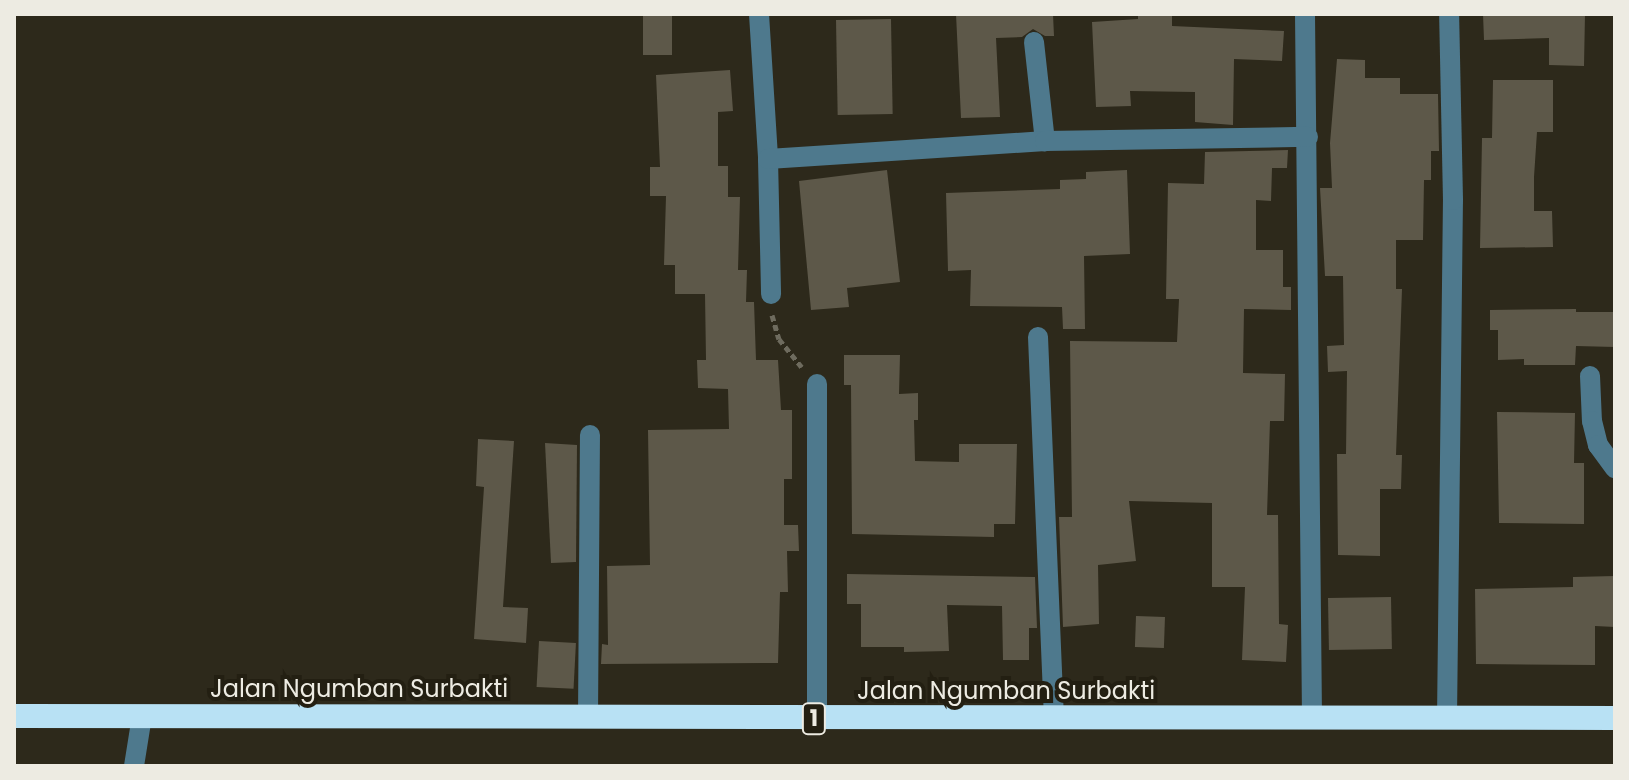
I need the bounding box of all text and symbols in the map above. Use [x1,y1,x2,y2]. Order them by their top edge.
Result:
street label: Jalan Ngumban Surbakti [210,675,508,703]
street label: Jalan Ngumban Surbakti [857,677,1155,705]
road number: 1 [800,701,828,737]

